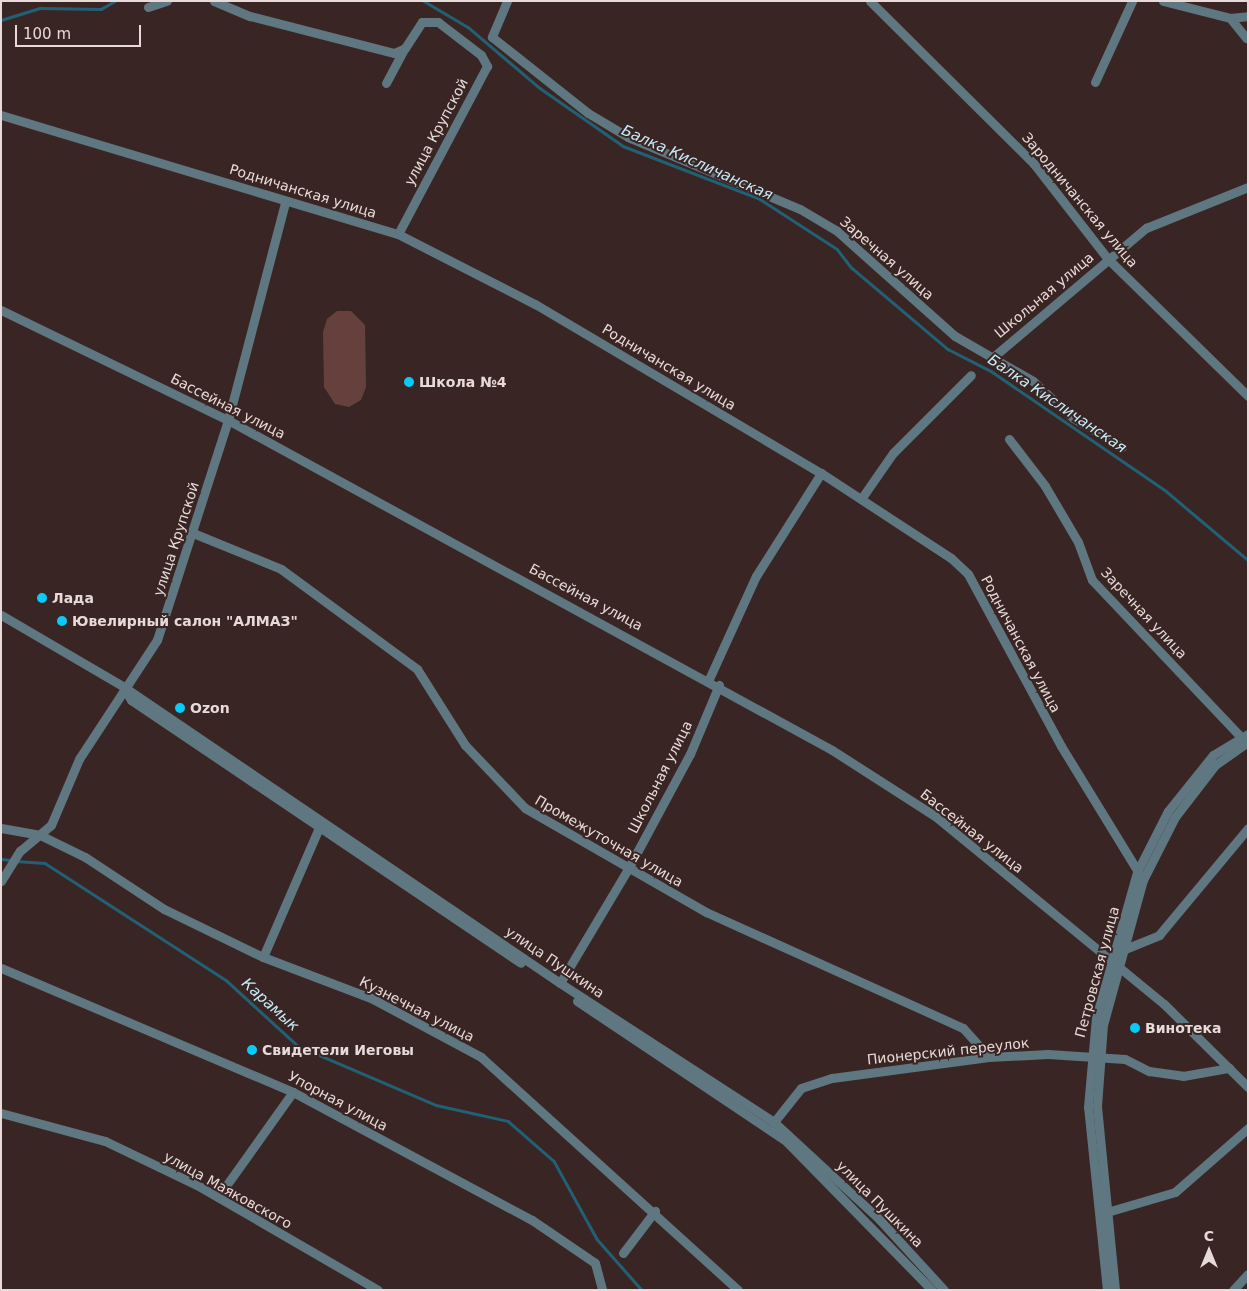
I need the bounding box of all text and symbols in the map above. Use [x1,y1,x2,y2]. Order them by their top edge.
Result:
scale bar [18,15,144,47]
text: 100 m [23,25,71,43]
street label: улица Крупской [401,76,471,188]
water label: Балка Кисличанская [619,122,775,204]
street label: Зародничанская улица [1019,129,1141,271]
street label: Родничанская улица [227,161,379,221]
street label: Заречная улица [837,213,937,303]
street label: Школьная улица [991,249,1097,341]
street label: Родничанская улица [599,320,739,414]
water label: Балка Кисличанская [984,351,1130,457]
street label: Бассейная улица [168,370,288,442]
place label: Школа №4 [419,374,507,390]
marker: Школа №4 [403,376,415,388]
street label: улица Крупской [150,480,202,598]
street label: Бассейная улица [526,560,646,634]
street label: Заречная улица [1097,564,1191,662]
street label: Родничанская улица [978,573,1064,715]
place label: Лада [52,590,94,606]
marker: Лада [36,592,48,604]
place label: Ювелирный салон "АЛМАЗ" [72,613,298,629]
marker: Ювелирный салон "АЛМАЗ" [56,615,68,627]
place label: Ozon [190,700,230,716]
marker: Ozon [174,702,186,714]
street label: Школьная улица [624,718,696,836]
street label: Бассейная улица [917,785,1027,877]
street label: Промежуточная улица [532,792,686,890]
street label: Петровская улица [1071,905,1123,1039]
street label: улица Пушкина [502,923,608,1001]
street label: Кузнечная улица [357,973,477,1045]
water label: Карамык [238,975,302,1035]
place label: Винотека [1145,1020,1221,1036]
marker: Винотека [1129,1022,1141,1034]
street label: Пионерский переулок [866,1034,1030,1068]
place label: Свидетели Иеговы [262,1042,414,1058]
marker: Свидетели Иеговы [246,1044,258,1056]
street label: Упорная улица [285,1068,391,1134]
street label: улица Маяковского [161,1148,295,1232]
street label: улица Пушкина [833,1157,927,1251]
north arrow [1184,1226,1234,1276]
text: С [1204,1228,1214,1244]

